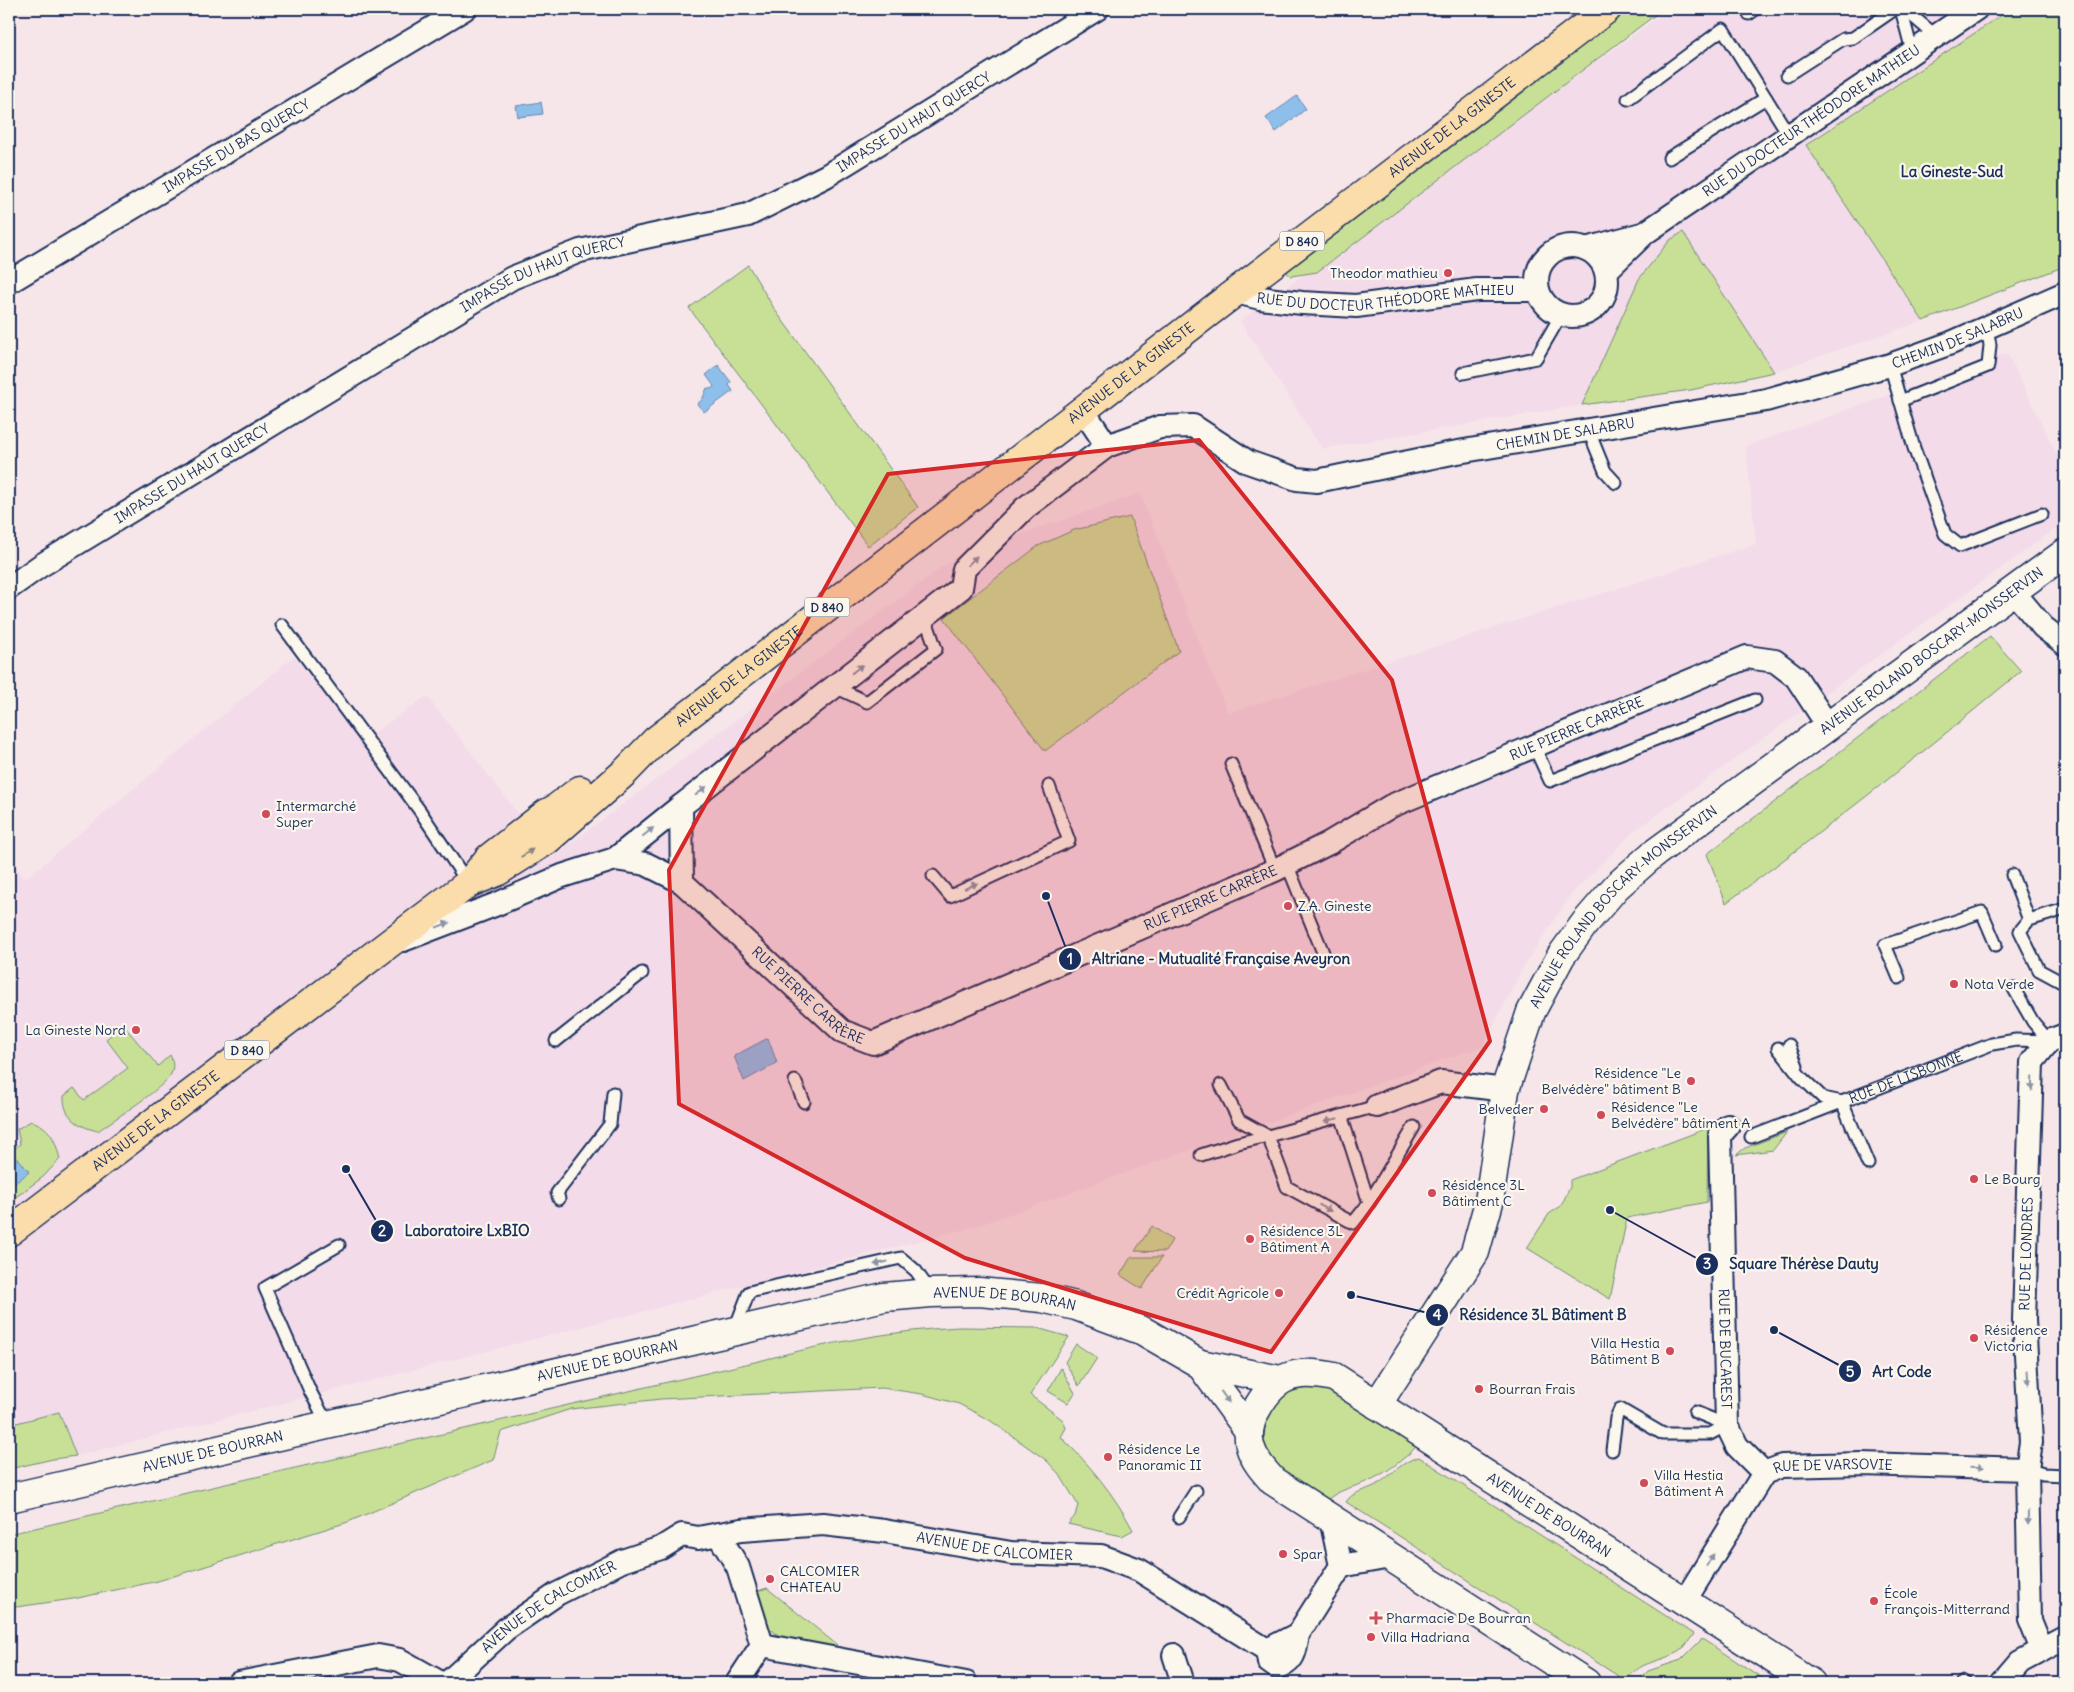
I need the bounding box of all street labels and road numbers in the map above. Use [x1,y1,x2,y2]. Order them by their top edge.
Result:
street label: RUE DU DOCTEUR THÉODORE MATHIEU [1699,41,1923,201]
street label: IMPASSE DU HAUT QUERCY [833,68,994,176]
street label: AVENUE DE LA GINESTE [1385,73,1519,181]
street label: IMPASSE DU BAS QUERCY [160,95,313,197]
road number: D 840 [1280,232,1324,250]
street label: IMPASSE DU HAUT QUERCY [457,233,627,316]
street label: RUE DU DOCTEUR THÉODORE MATHIEU [1256,281,1514,315]
street label: CHEMIN DE SALABRU [1889,303,2026,373]
street label: AVENUE DE LA GINESTE [1064,318,1198,427]
street label: CHEMIN DE SALABRU [1495,413,1636,454]
street label: IMPASSE DU HAUT QUERCY [111,419,273,527]
street label: AVENUE ROLAND BOSCARY-MONSSERVIN [1816,563,2047,739]
road number: D 840 [804,598,850,616]
street label: AVENUE DE LA GINESTE [672,622,806,731]
street label: RUE PIERRE CARRÈRE [1507,692,1646,764]
street label: AVENUE ROLAND BOSCARY-MONSSERVIN [1526,801,1721,1011]
street label: RUE PIERRE CARRÈRE [1141,861,1280,934]
street label: RUE PIERRE CARRÈRE [748,943,867,1048]
road number: D 840 [224,1040,270,1060]
street label: RUE DE LISBONNE [1846,1047,1965,1107]
street label: AVENUE DE LA GINESTE [88,1067,223,1175]
street label: RUE DE LONDRES [2015,1196,2037,1311]
street label: AVENUE DE BOURRAN [933,1283,1078,1315]
street label: RUE DE BUCAREST [1715,1288,1736,1409]
street label: AVENUE DE BOURRAN [535,1336,680,1385]
street label: AVENUE DE BOURRAN [141,1426,285,1476]
street label: RUE DE VARSOVIE [1770,1455,1893,1478]
street label: AVENUE DE BOURRAN [1484,1468,1614,1561]
street label: AVENUE DE CALCOMIER [915,1528,1073,1564]
street label: AVENUE DE CALCOMIER [477,1557,619,1656]

